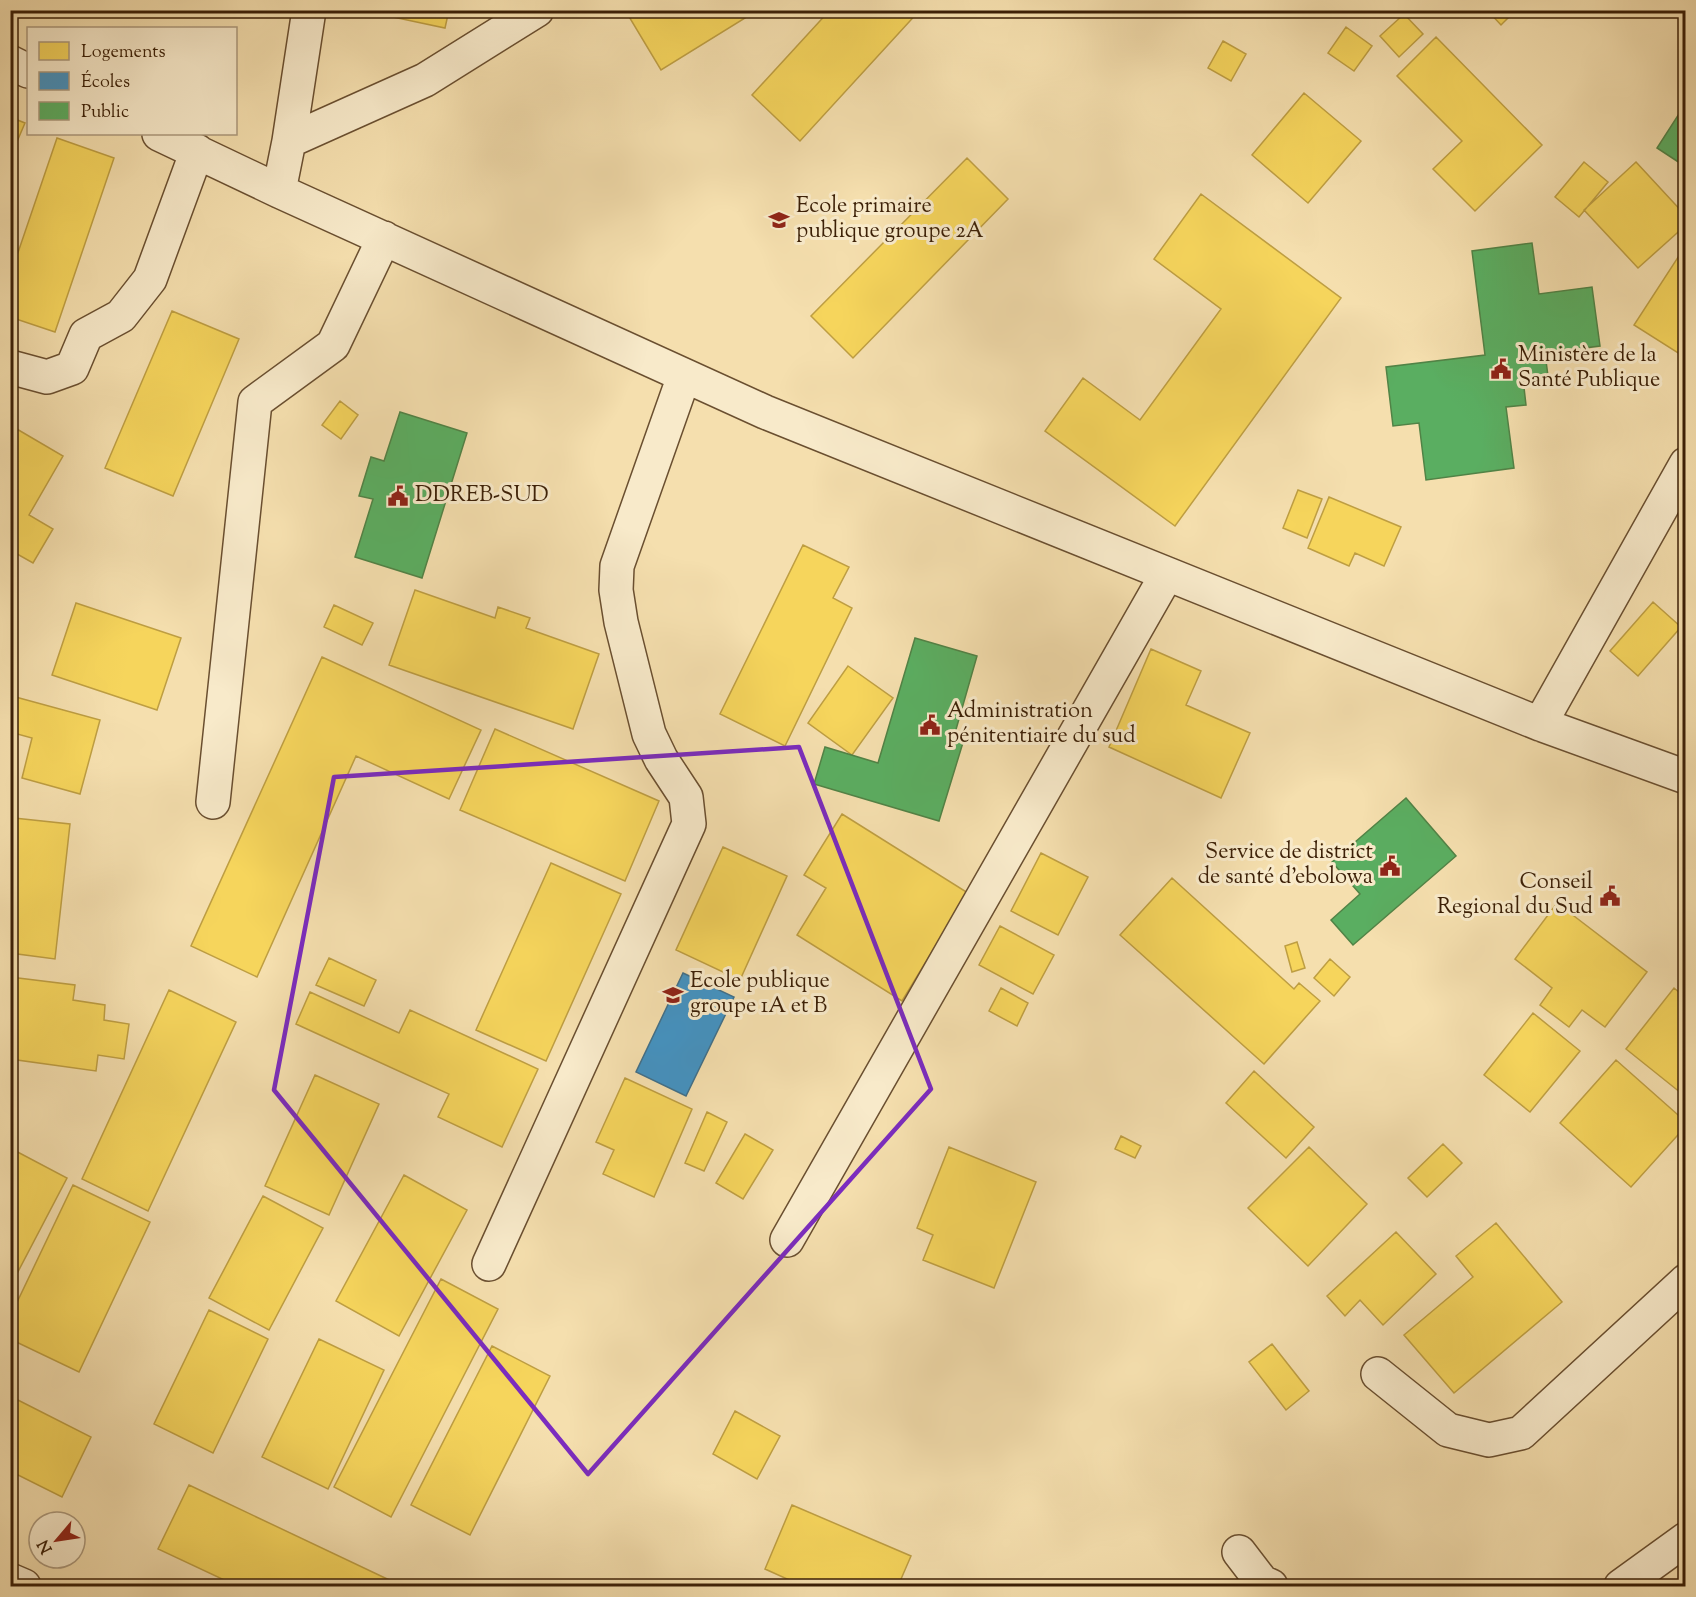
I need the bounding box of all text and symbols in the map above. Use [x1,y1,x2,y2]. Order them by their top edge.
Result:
legend [27,27,237,135]
text: Logements [81,40,166,66]
text: Écoles [81,70,130,96]
text: Public [81,100,129,126]
place label: Ecole primaire publique groupe 2A [796,191,984,248]
school or university icon: Ecole primaire publique groupe 2A [767,208,791,232]
place label: Ministère de la Santé Publique [1518,340,1660,397]
public building icon: Ministère de la Santé Publique [1489,357,1513,381]
place label: DDREB-SUD [415,480,549,512]
public building icon: DDREB-SUD [386,484,410,508]
place label: Administration pénitentiaire du sud [947,696,1136,753]
public building icon: Administration pénitentiaire du sud [918,713,942,737]
place label: Service de district de santé d'ebolowa [1198,837,1373,894]
public building icon: Service de district de santé d'ebolowa [1378,854,1402,878]
place label: Conseil Regional du Sud [1437,867,1593,924]
public building icon: Conseil Regional du Sud [1598,884,1622,908]
place label: Ecole publique groupe 1A et B [690,966,830,1023]
school or university icon: Ecole publique groupe 1A et B [661,983,685,1007]
north arrow [27,1510,87,1570]
text: N [33,1535,59,1557]

